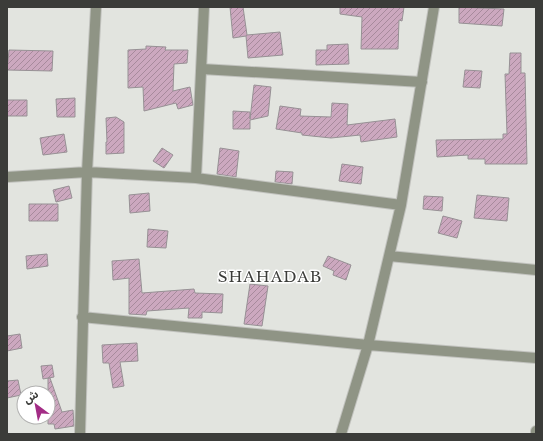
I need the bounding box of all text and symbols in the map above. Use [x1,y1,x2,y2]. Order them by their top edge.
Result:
district label: SHAHADAB [218,267,322,286]
north arrow [16,385,56,425]
text: ش [21,387,41,406]

